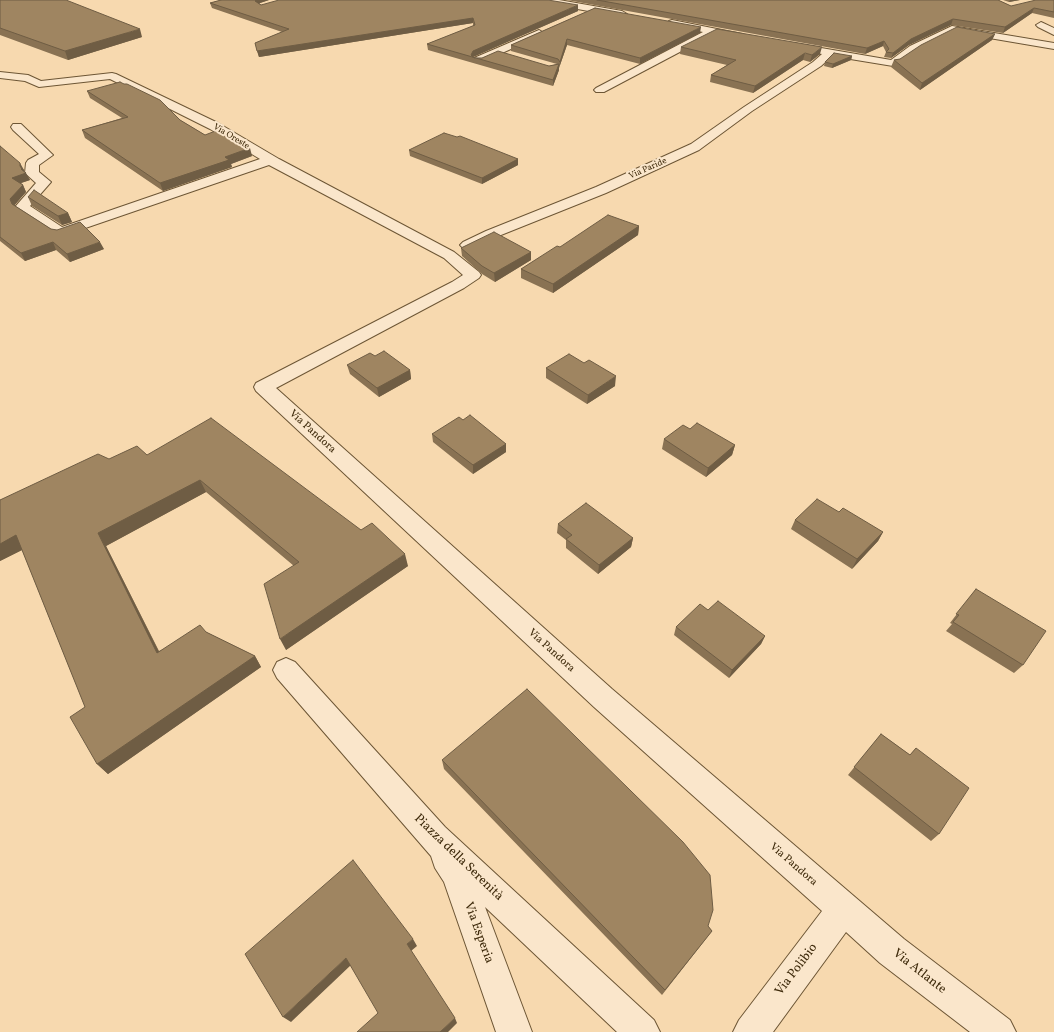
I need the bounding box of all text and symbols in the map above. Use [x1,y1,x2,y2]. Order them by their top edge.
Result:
street label: Via Oreste [211,122,251,152]
street label: Via Paride [627,156,669,182]
street label: Via Pandora [286,408,338,456]
street label: Via Pandora [525,627,577,675]
street label: Piazza della Serenità [410,811,506,905]
street label: Via Pandora [767,841,819,889]
street label: Via Esperia [460,900,496,966]
street label: Via Polibio [772,941,822,999]
street label: Via Atlante [889,946,949,998]

